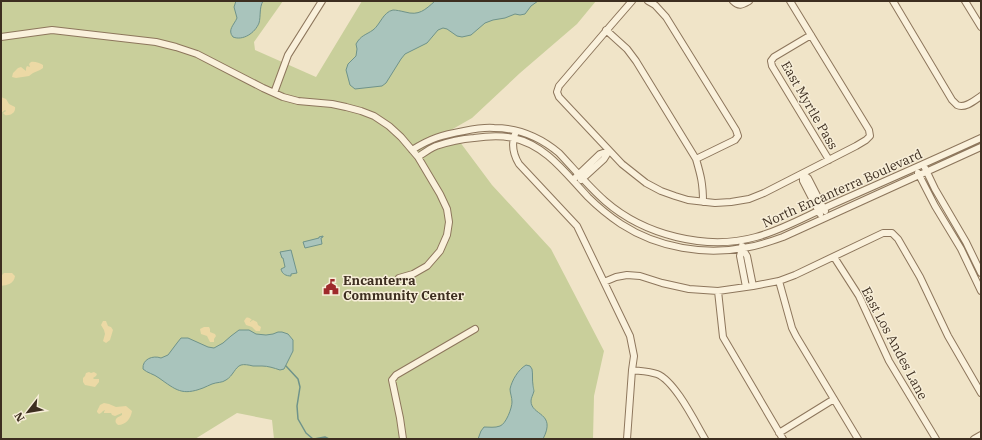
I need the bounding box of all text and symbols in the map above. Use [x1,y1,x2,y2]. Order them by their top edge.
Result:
street label: East Myrtle Pass [777,58,842,153]
street label: North Encanterra Boulevard [760,145,925,231]
place label: Encanterra Community Center [343,272,465,304]
public building icon: Encanterra Community Center [322,278,340,296]
street label: East Los Andes Lane [858,284,931,403]
north arrow [8,392,48,432]
text: N [11,410,28,424]

